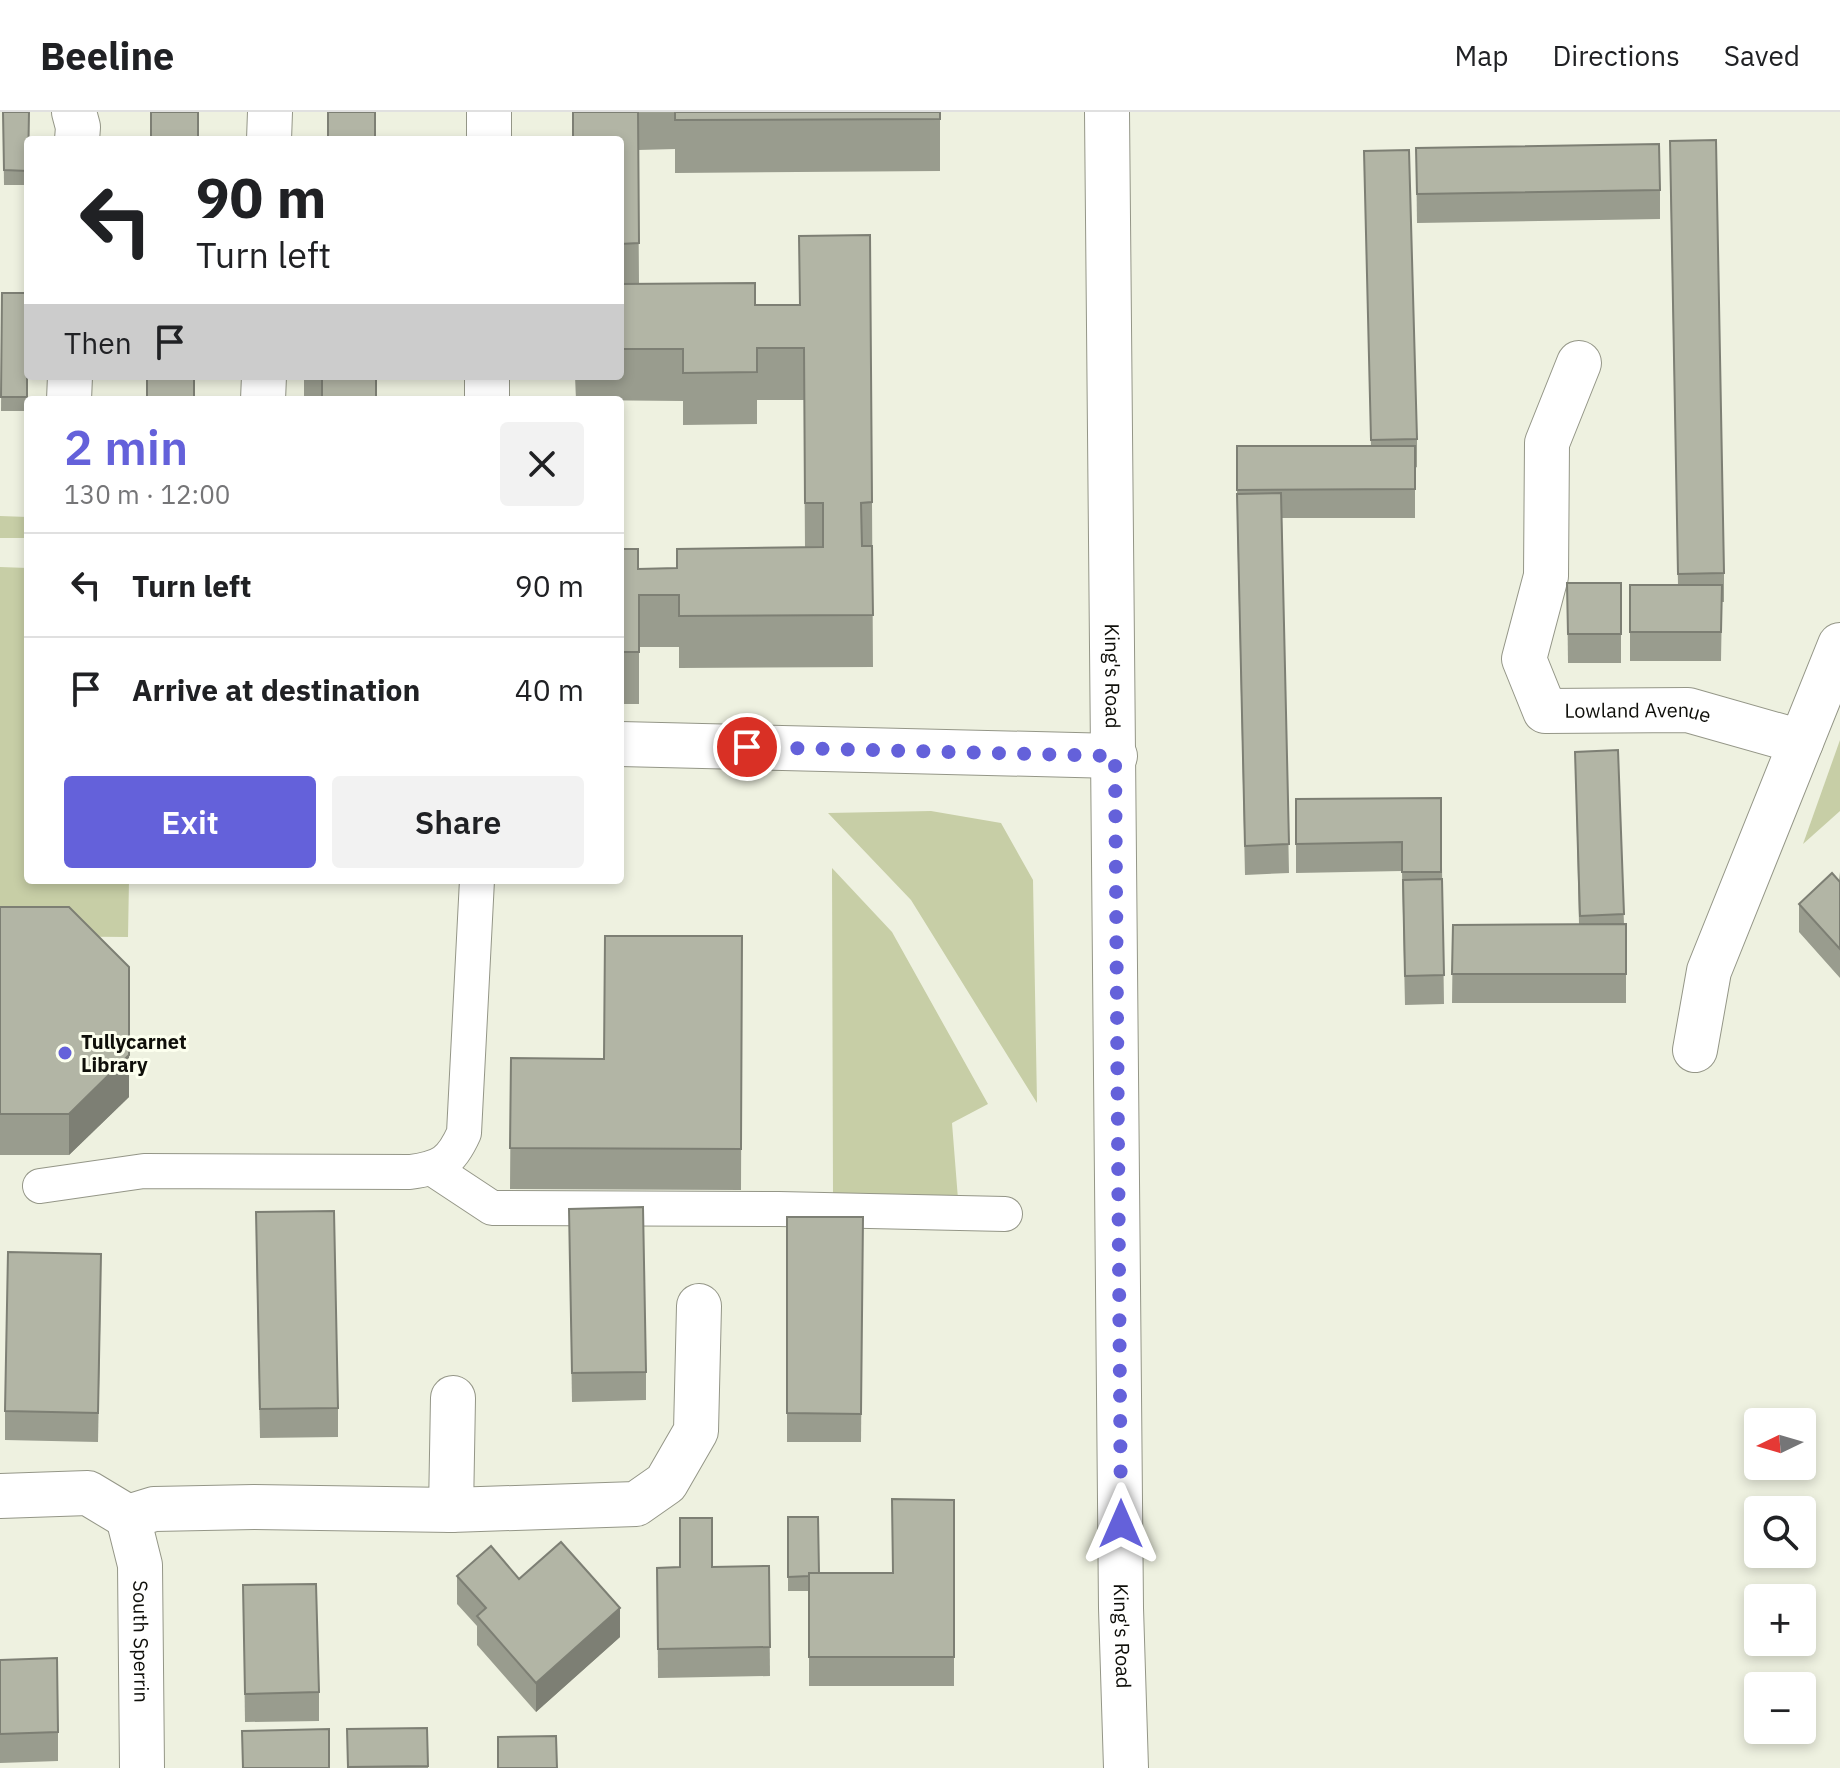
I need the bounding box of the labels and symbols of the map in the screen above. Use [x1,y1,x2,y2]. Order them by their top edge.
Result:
street label: King's Road [1099,623,1127,729]
street label: Lowland Avenue [1564,696,1714,729]
pin [713,713,781,781]
place label: Tullycarnet Library [81,1028,187,1078]
marker: Tullycarnet Library [56,1044,74,1062]
north arrow [1744,1408,1816,1480]
position arrow [1079,1482,1163,1566]
street label: South Sperrin [127,1580,155,1703]
street label: King's Road [1108,1583,1138,1689]

